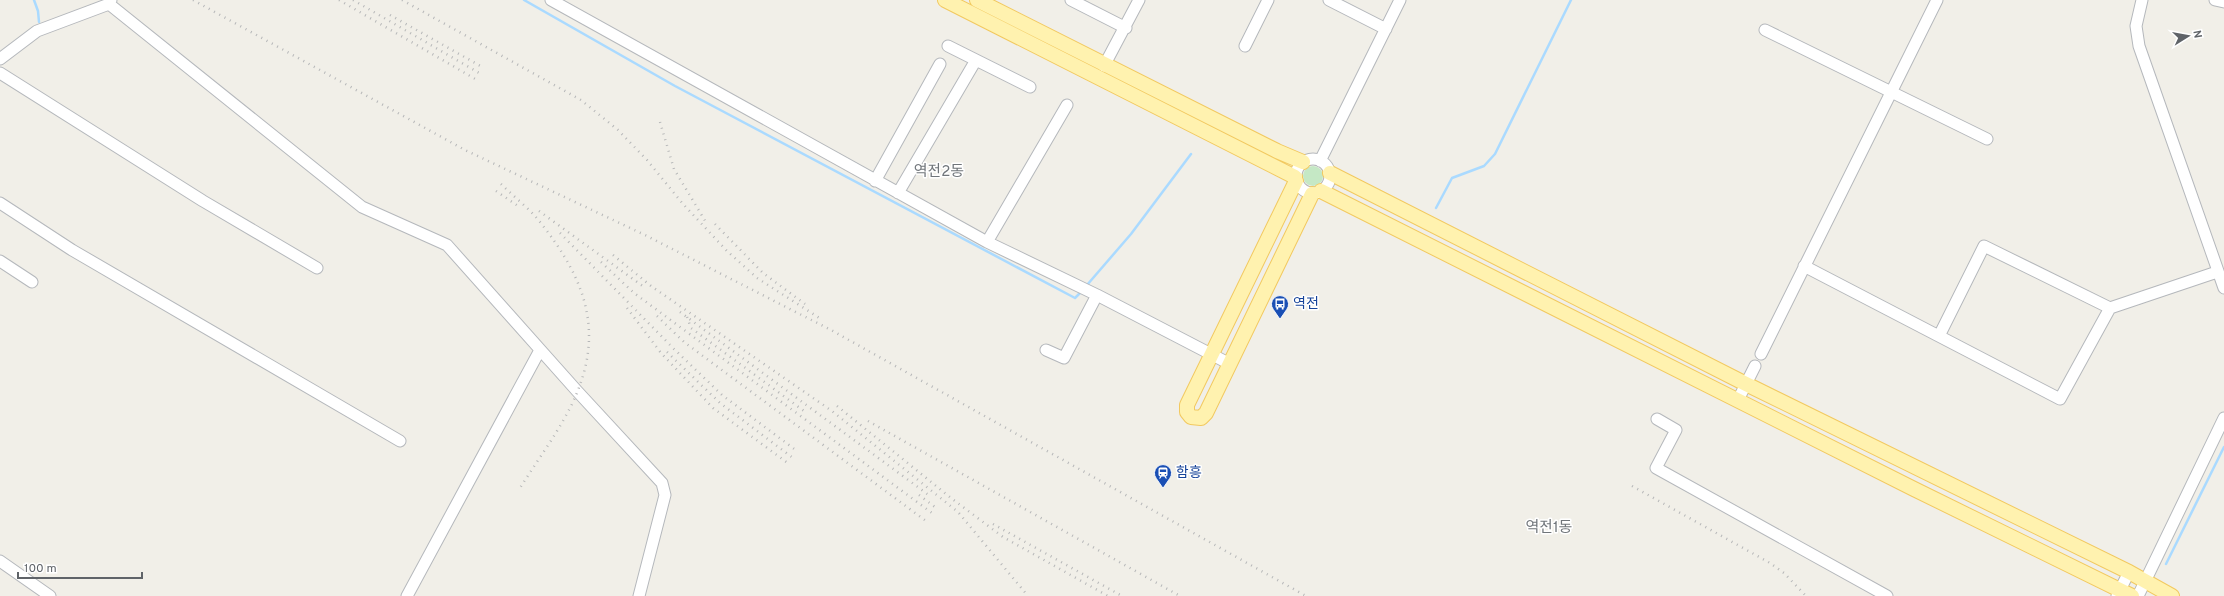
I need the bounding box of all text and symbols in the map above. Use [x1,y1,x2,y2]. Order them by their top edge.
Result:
north arrow [2168,16,2208,56]
text: N [2189,29,2204,39]
district label: 역전2동 [914,163,964,182]
bus stop icon: 역전 [1270,294,1290,319]
place label: 역전 [1293,296,1319,313]
station icon: 함흥 [1153,463,1173,488]
place label: 함흥 [1176,465,1202,482]
district label: 역전1동 [1526,519,1573,538]
scale bar [18,554,142,580]
text: 100 m [24,561,57,577]

